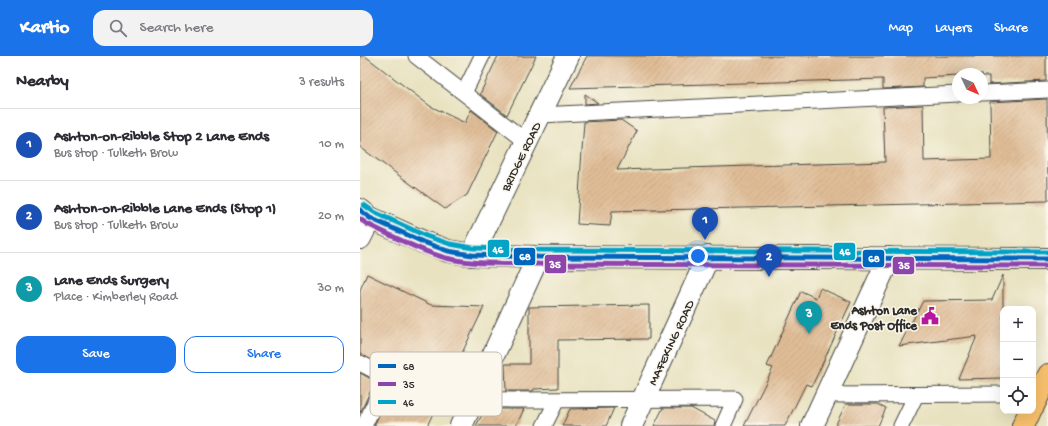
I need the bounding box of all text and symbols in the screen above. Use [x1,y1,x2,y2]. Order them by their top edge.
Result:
search box [93,10,373,46]
text: Kartio [20,17,69,40]
icon: search [107,17,129,39]
text: Search here [139,19,213,37]
text: Map [889,20,913,37]
text: Layers [935,20,972,37]
text: Share [994,20,1028,37]
north arrow [952,68,988,104]
text: Nearby [16,72,69,92]
text: 3 results [299,75,344,90]
street label: BRIDGE ROAD [499,120,546,195]
text: Ashton-on-Ribble Stop 2 Lane Ends [54,128,269,146]
text: 1 [26,137,32,152]
text: 10 m [319,137,344,152]
text: Bus stop · Tulketh Brow [54,146,178,161]
text: Ashton-on-Ribble Lane Ends (Stop 1) [54,200,276,218]
pin: 1 [692,207,718,240]
text: 2 [26,209,32,224]
text: 20 m [318,209,344,224]
text: Bus stop · Tulketh Brow [54,218,178,233]
line badge: 46 [487,239,510,258]
line badge: 46 [833,242,856,261]
pin: 2 [756,244,782,277]
text: 46 [492,245,504,257]
your location [688,246,708,266]
line badge: 68 [513,247,536,266]
text: 46 [839,247,851,259]
line badge: 68 [862,249,885,268]
text: 68 [519,252,531,264]
line badge: 35 [544,254,567,274]
text: 68 [868,254,880,266]
line badge: 35 [892,256,915,275]
text: 35 [548,260,561,272]
text: 35 [897,261,910,273]
text: Lane Ends Surgery [54,272,169,290]
text: 3 [26,281,32,296]
text: 30 m [318,281,344,296]
text: Place · Kimberley Road [54,290,177,305]
street label: MAFEKING ROAD [646,298,699,388]
pin: 3 [796,301,822,334]
place label: Ashton Lane Ends Post Office [830,304,918,334]
public building icon: Ashton Lane Ends Post Office [920,306,940,326]
map controls [1000,306,1036,414]
button: + [1000,306,1036,342]
button: Save [16,336,176,373]
button: Share [184,336,344,373]
button: − [1000,342,1036,378]
legend [370,352,502,416]
text: 68 [403,362,415,374]
button: locate [1000,378,1036,414]
text: 35 [402,380,415,392]
text: 46 [403,398,414,410]

